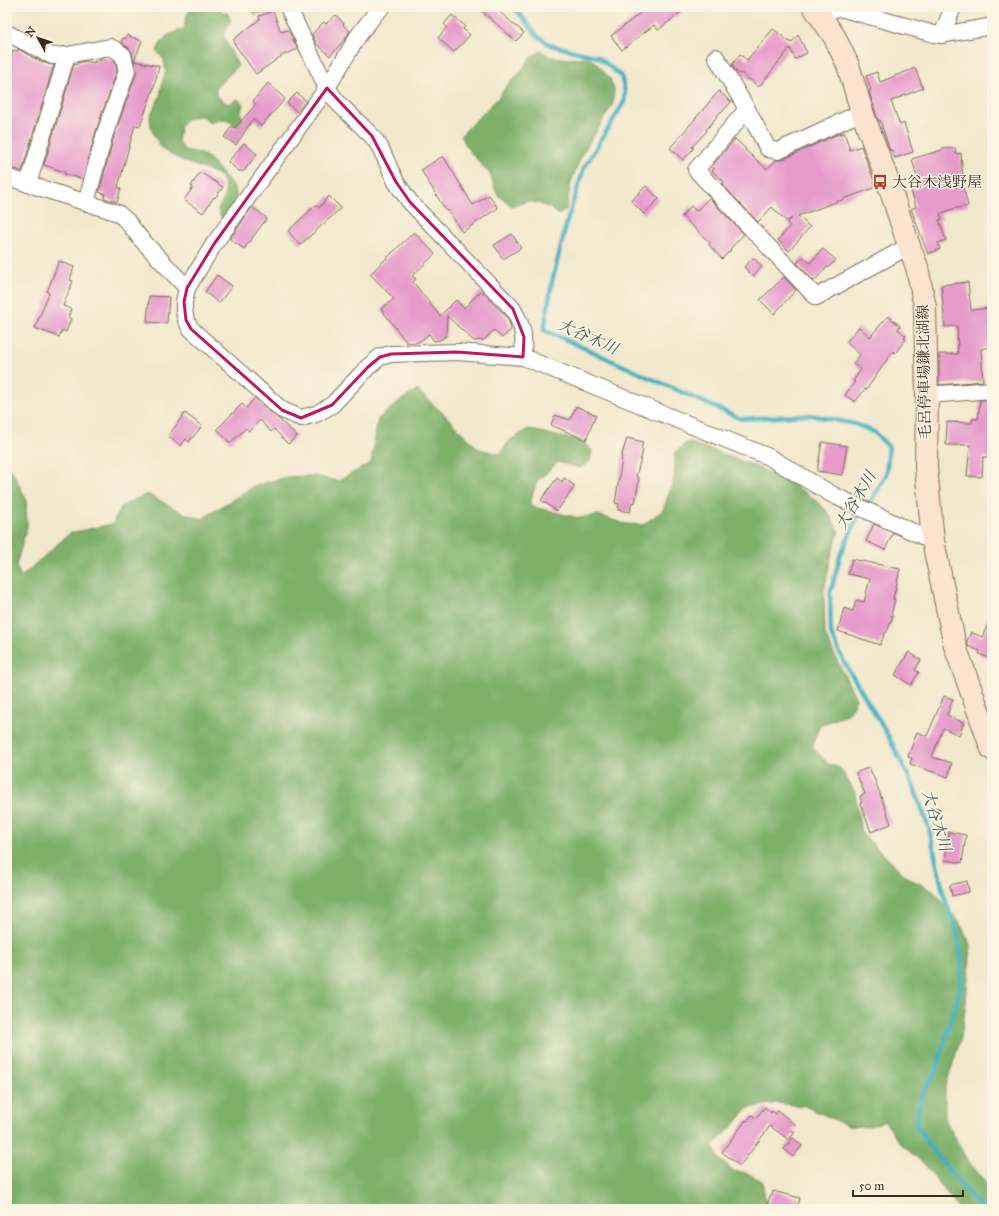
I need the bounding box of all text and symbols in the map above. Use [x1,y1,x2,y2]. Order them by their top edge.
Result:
north arrow [18,18,58,58]
text: N [23,24,39,40]
bus stop icon: 大谷木浅野屋 [871,173,889,191]
place label: 大谷木浅野屋 [892,173,982,191]
street label: 毛呂停車場鎌北湖線 [914,304,934,440]
water label: 大谷木川 [555,315,623,359]
water label: 大谷木川 [831,466,881,533]
water label: 大谷木川 [918,787,956,855]
scale bar [853,1172,963,1198]
text: 50 m [859,1179,884,1193]

